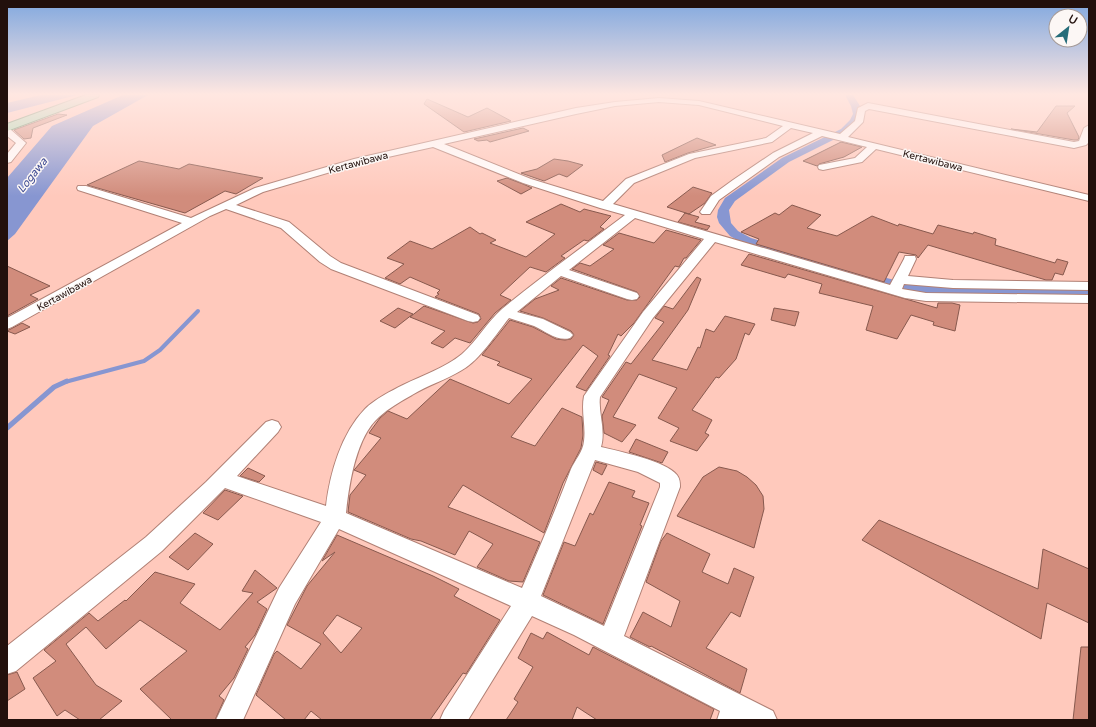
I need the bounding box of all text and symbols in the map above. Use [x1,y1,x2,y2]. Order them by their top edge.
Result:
north arrow [1048,8,1088,48]
text: U [1066,12,1080,27]
street label: Kertawibawa [902,148,964,174]
street label: Kertawibawa [327,149,389,177]
water label: Logawa [15,155,51,195]
street label: Kertawibawa [35,274,94,314]

